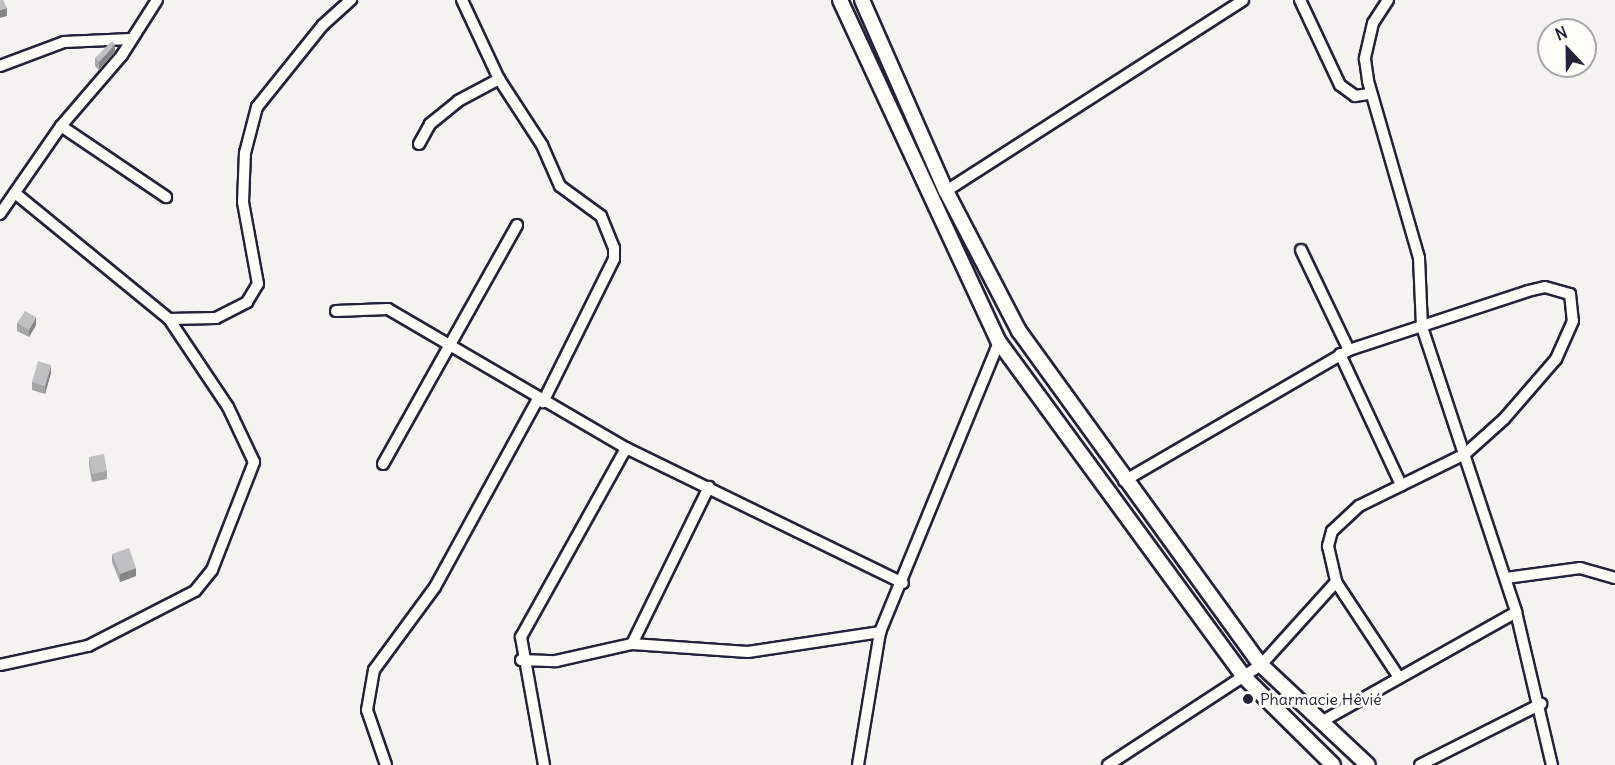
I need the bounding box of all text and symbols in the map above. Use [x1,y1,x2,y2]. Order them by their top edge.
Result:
north arrow [1537,18,1597,78]
text: N [1552,22,1570,45]
place label: Pharmacie Hêvié [1260,689,1382,709]
marker: Pharmacie Hêvié [1241,692,1255,706]

